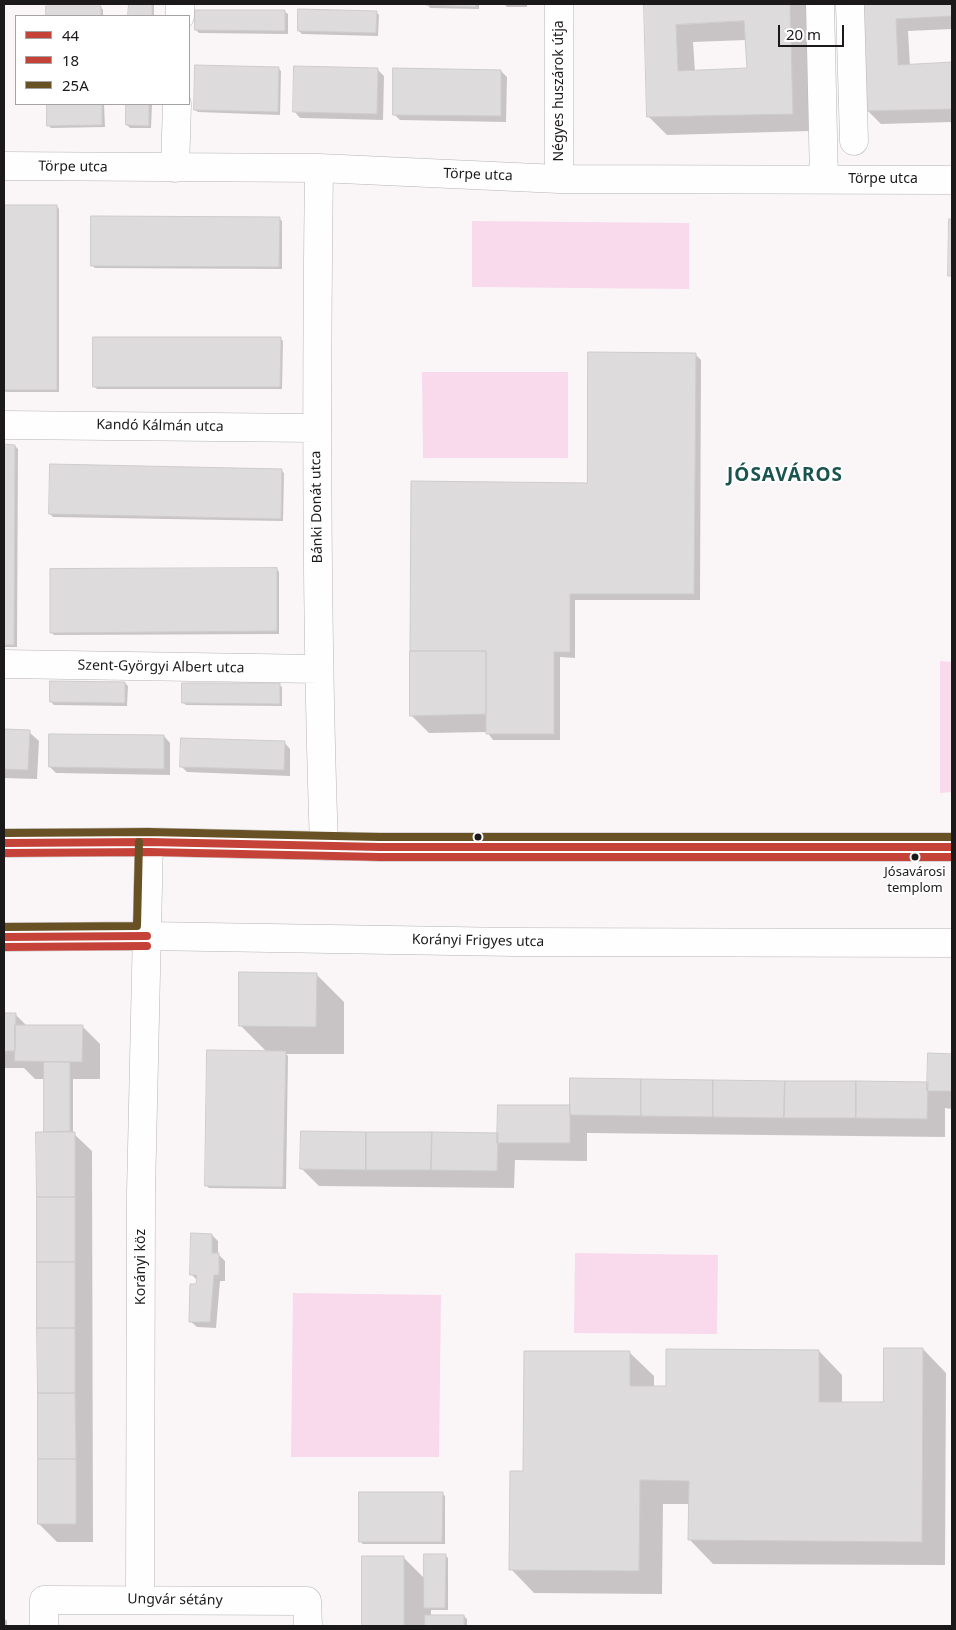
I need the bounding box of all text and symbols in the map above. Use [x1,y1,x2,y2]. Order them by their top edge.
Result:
legend [15,15,190,105]
scale bar [781,15,847,47]
street label: Négyes huszárok útja [551,20,567,162]
text: 20 m [786,24,821,44]
text: 44 [62,25,79,45]
text: 18 [62,50,79,70]
text: 25A [62,75,89,95]
street label: Törpe utca [38,158,108,176]
street label: Törpe utca [443,165,513,185]
street label: Törpe utca [848,171,918,187]
street label: Kandó Kálmán utca [96,416,224,436]
street label: Bánki Donát utca [308,451,326,563]
district label: JÓSAVÁROS [726,465,844,487]
street label: Szent-Györgyi Albert utca [78,657,244,677]
unlabelled marker [473,832,483,842]
marker: Jósavárosi templom [910,852,920,862]
place label: Jósavárosi templom [884,864,946,895]
street label: Korányi Frigyes utca [412,931,544,951]
street label: Korányi köz [133,1229,149,1305]
street label: Ungvár sétány [127,1591,223,1609]

